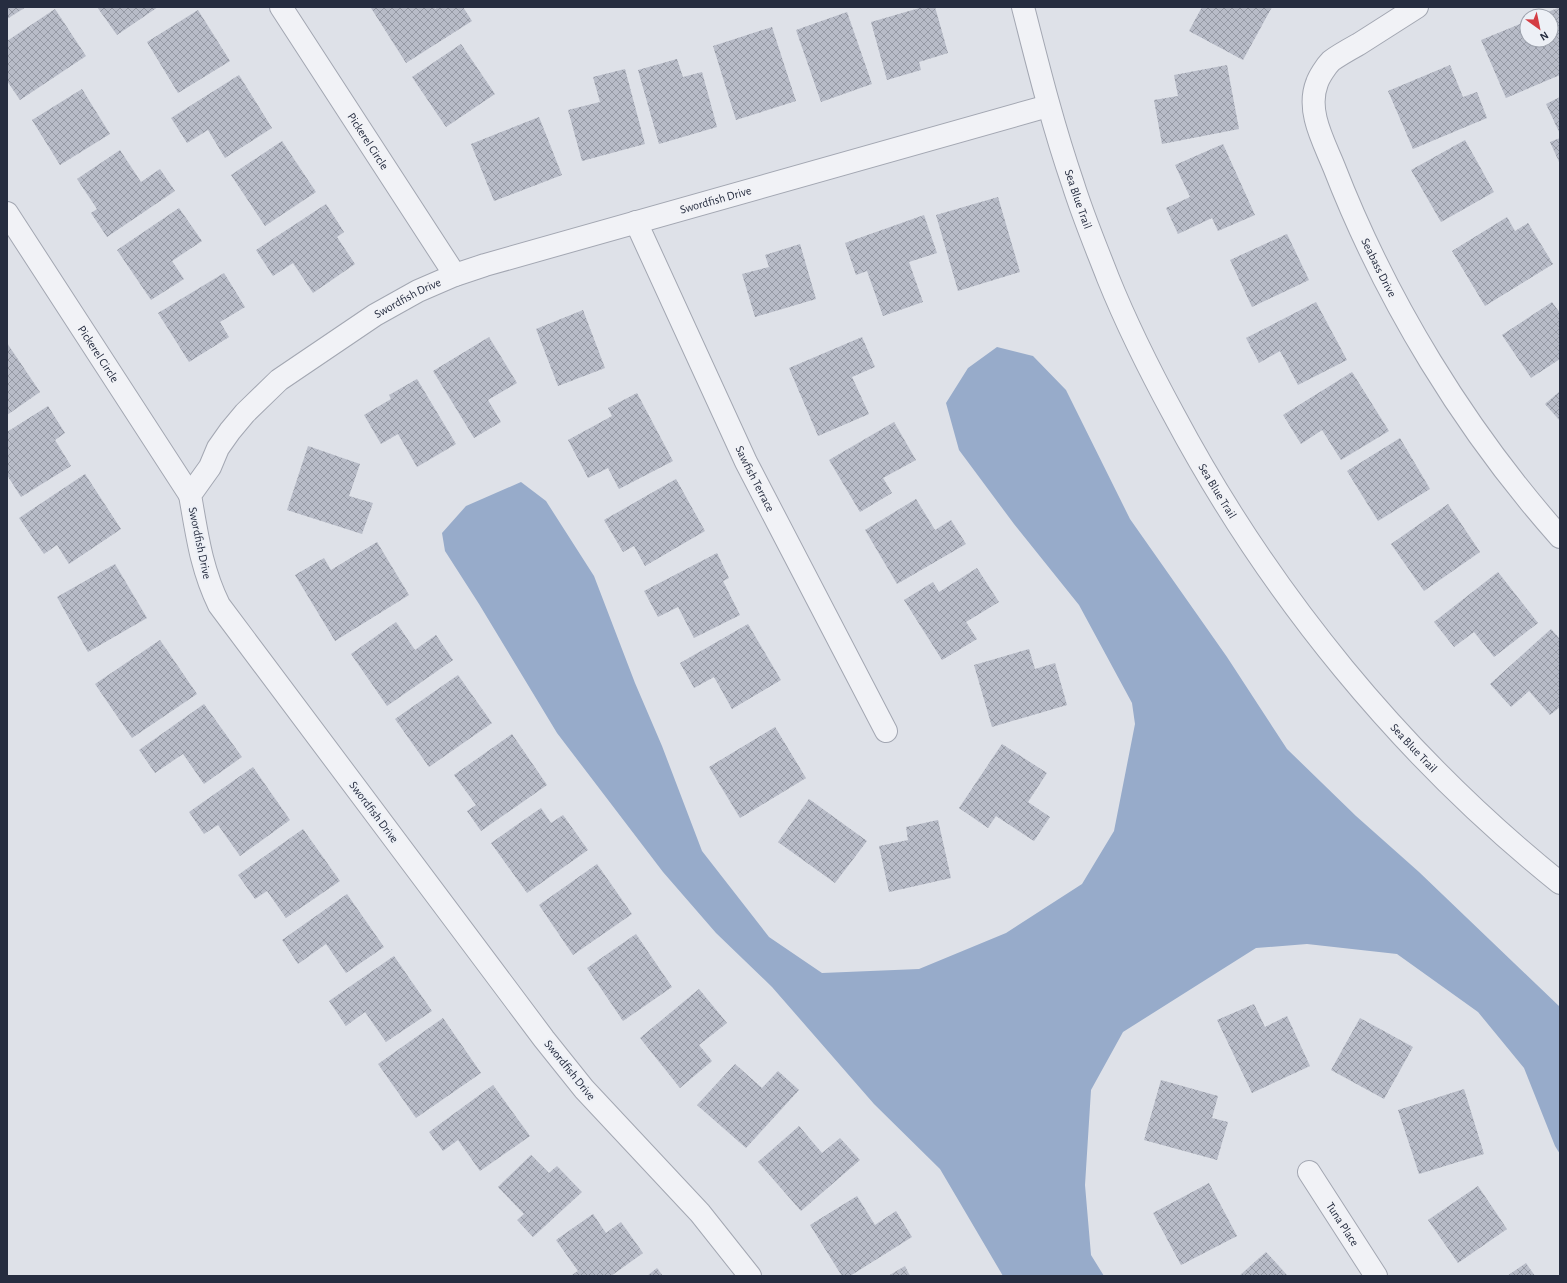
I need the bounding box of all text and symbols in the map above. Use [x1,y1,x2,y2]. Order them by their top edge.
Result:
north arrow [1519,8,1559,48]
text: N [1538,29,1550,43]
street label: Pickerel Circle [345,111,391,172]
street label: Sea Blue Trail [1063,168,1094,230]
street label: Swordfish Drive [679,184,753,216]
street label: Seabass Drive [1359,236,1399,299]
street label: Swordfish Drive [372,276,443,320]
street label: Pickerel Circle [76,323,121,385]
street label: Sawfish Terrace [733,444,777,514]
street label: Sea Blue Trail [1196,461,1239,521]
street label: Swordfish Drive [186,506,214,580]
street label: Sea Blue Trail [1388,721,1440,775]
street label: Swordfish Drive [347,779,401,845]
street label: Swordfish Drive [542,1038,598,1102]
street label: Tuna Place [1324,1200,1361,1248]

